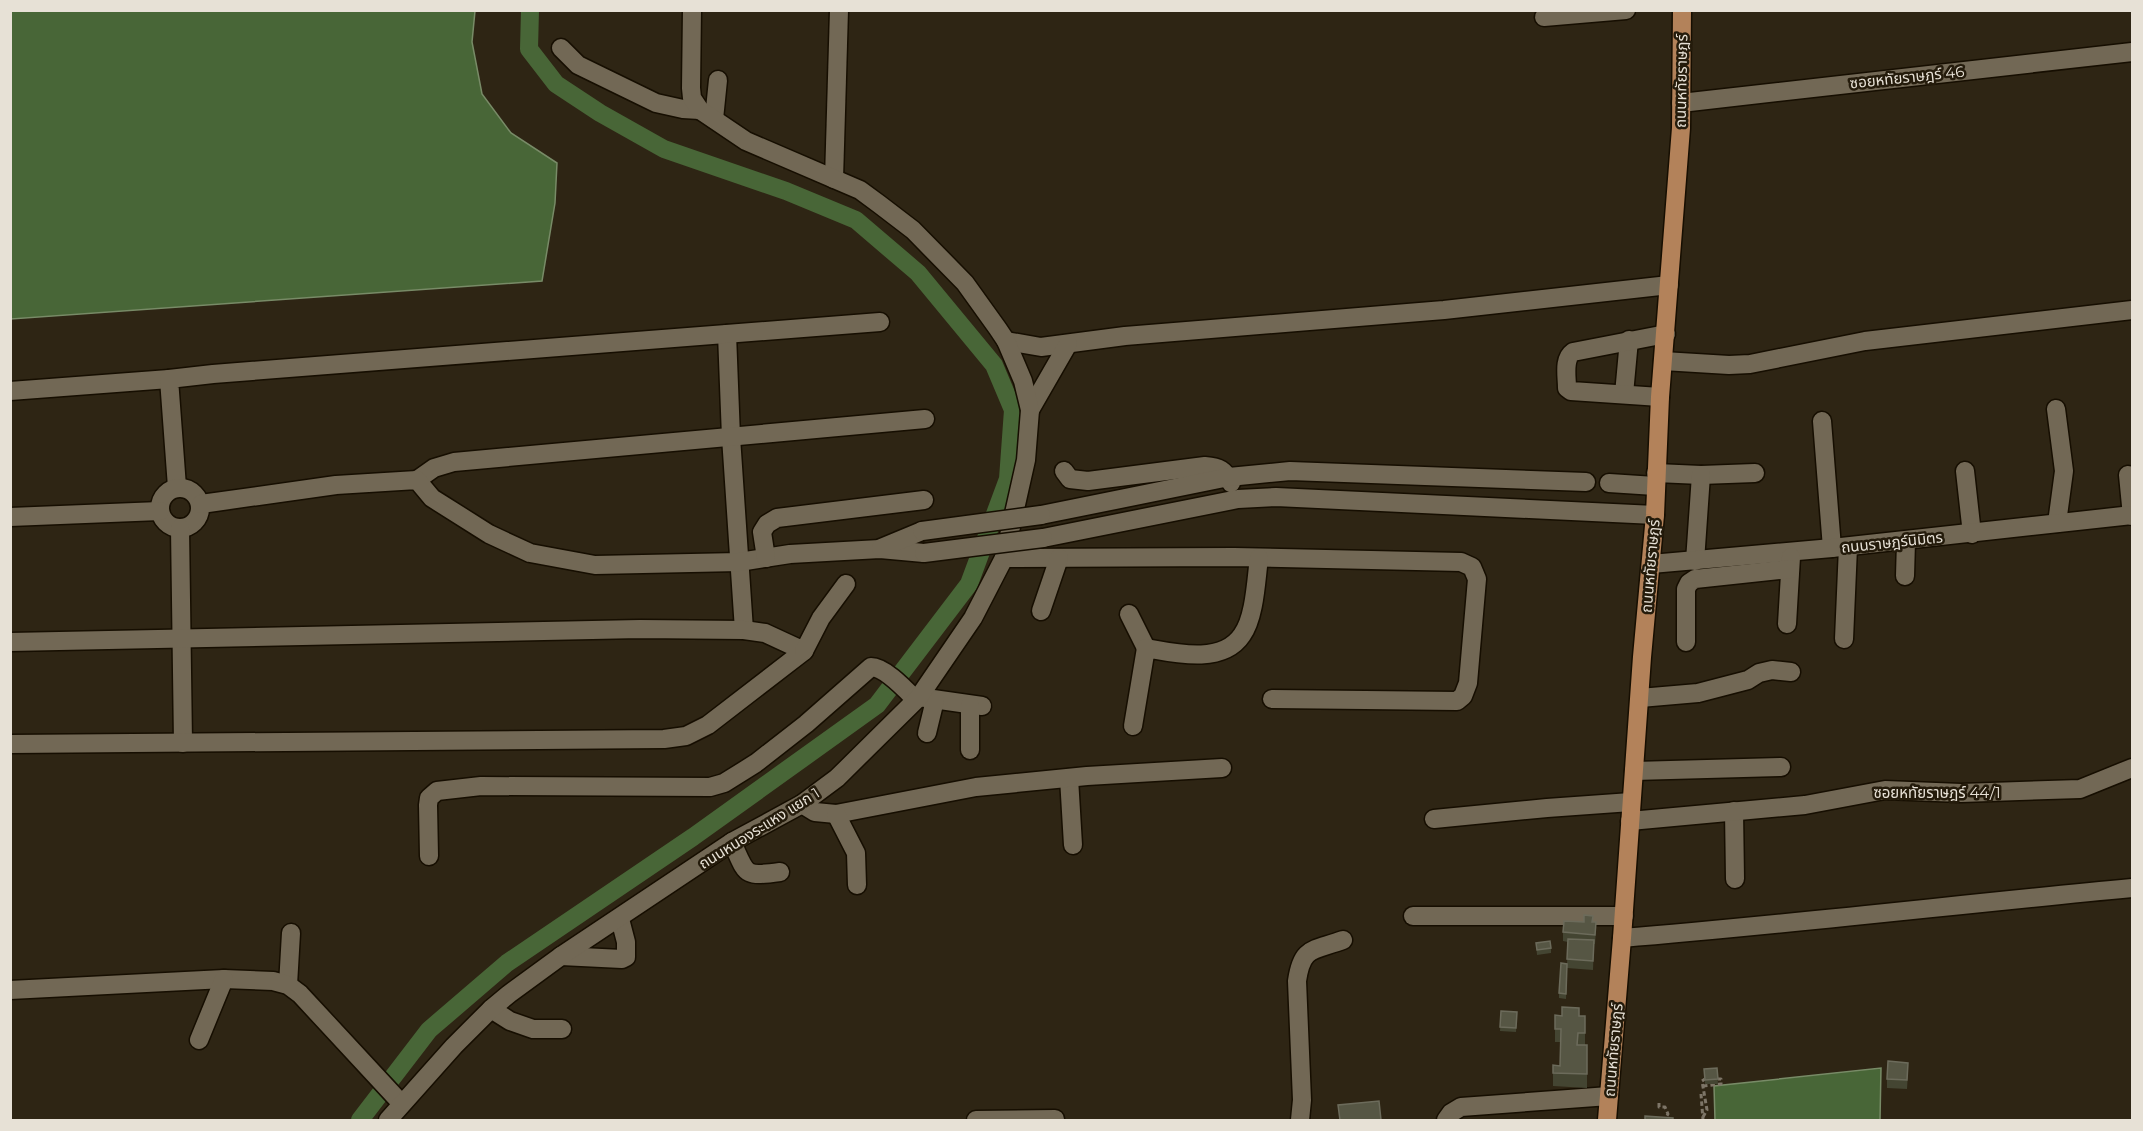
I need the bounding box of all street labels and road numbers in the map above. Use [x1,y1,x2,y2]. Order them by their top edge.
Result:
street label: ถนนหทัยราษฎร์ [1671,33,1691,128]
street label: ซอยหทัยราษฎร์ 46 [1849,62,1965,92]
street label: ถนนหทัยราษฎร์ [1636,518,1664,613]
street label: ถนนราษฎร์นิมิตร [1840,527,1944,557]
street label: ถนนหนองระแหง แยก 1 [695,783,823,873]
street label: ซอยหทัยราษฎร์ 44/1 [1873,783,2001,802]
street label: ถนนหทัยราษฎร์ [1599,1002,1627,1097]

